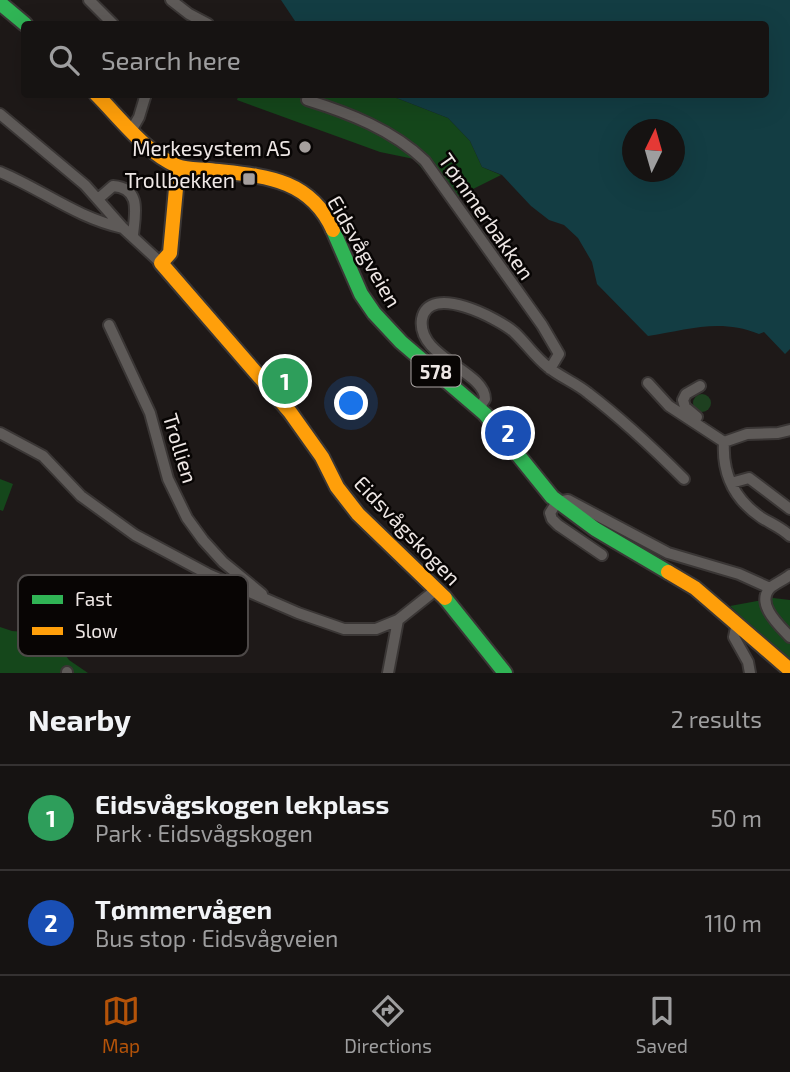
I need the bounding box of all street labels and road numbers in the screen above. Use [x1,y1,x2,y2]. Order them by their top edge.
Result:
street label: Tømmerbakken [434,148,540,284]
street label: Eidsvågveien [323,191,407,311]
road number: 578 [412,356,460,386]
street label: Trollien [159,410,203,486]
street label: Eidsvågskogen [350,470,466,590]

